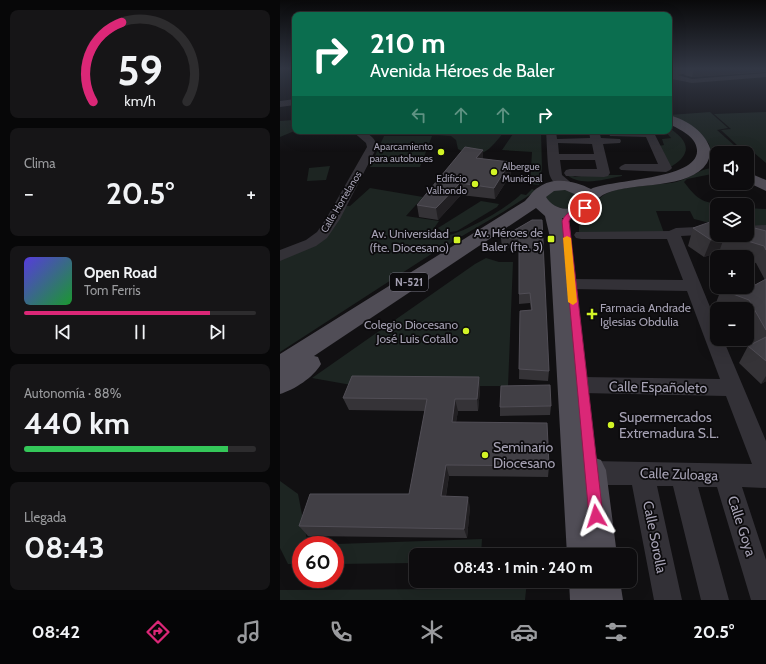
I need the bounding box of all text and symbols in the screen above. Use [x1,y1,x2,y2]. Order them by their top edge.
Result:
text: 210 m [370,26,446,60]
icon: right [304,28,356,80]
text: 59 [117,45,163,95]
text: Avenida Héroes de Baler [370,60,554,82]
text: km/h [124,92,156,110]
icon: left [408,104,430,126]
icon: ahead [450,104,472,126]
icon: ahead [492,104,514,126]
icon: right [534,104,556,126]
place label: Aparcamiento para autobuses [369,140,433,165]
map controls [710,146,754,346]
button: sound [710,146,754,190]
marker: Aparcamiento para autobuses [436,147,446,157]
text: Clima [24,155,55,171]
place label: Albergue Municipal [502,160,543,185]
marker: Albergue Municipal [489,167,499,177]
street label: Calle Hortelanos [318,169,364,235]
place label: Edificio Valhondo [427,172,467,197]
text: 20.5° [106,175,174,212]
marker: Edificio Valhondo [470,179,480,189]
text: − [24,180,34,207]
text: + [246,180,256,207]
pin [568,191,602,225]
icon: arrive [574,197,596,219]
button: layers [710,198,754,242]
place label: Av. Héroes de Baler (fte. 5) [474,225,543,254]
place label: Av. Universidad (fte. Diocesano) [369,226,449,255]
marker: Av. Héroes de Baler (fte. 5) [546,234,556,244]
marker: Av. Universidad (fte. Diocesano) [452,235,462,245]
button: + [710,250,754,294]
text: Open Road [84,264,157,282]
road number: N-521 [390,273,428,291]
text: Tom Ferris [84,282,141,298]
place label: Farmacia Andrade Iglesias Obdulia [600,300,691,329]
button: − [710,302,754,346]
marker: Farmacia Andrade Iglesias Obdulia [587,309,597,319]
place label: Colegio Diocesano José Luis Cotallo [364,317,458,346]
icon: previous [52,321,74,343]
icon: pause [129,321,151,343]
icon: next [206,321,228,343]
marker: Colegio Diocesano José Luis Cotallo [461,326,471,336]
street label: Calle Españoleto [609,377,708,397]
text: Autonomía · 88% [24,385,121,401]
text: 440 km [24,405,130,442]
place label: Supermercados Extremadura S.L. [619,408,719,442]
marker: Supermercados Extremadura S.L. [606,420,616,430]
place label: Seminario Diocesano [493,438,556,472]
marker: Seminario Diocesano [480,450,490,460]
street label: Calle Zuloaga [640,464,719,484]
street label: Calle Goya [724,493,760,559]
position arrow [575,495,617,537]
street label: Calle Sorolla [639,499,671,575]
text: Llegada [24,509,66,525]
text: 08:43 [24,529,105,566]
speed limit sign: 60 [292,536,344,588]
text: 08:43 · 1 min · 240 m [454,559,592,577]
icon: directions [144,618,172,646]
icon: music [235,618,263,646]
icon: phone [327,618,355,646]
icon: climate [418,618,446,646]
icon: car [510,618,538,646]
icon: filters [602,618,630,646]
text: 08:42 [32,621,80,643]
text: 20.5° [693,621,734,643]

